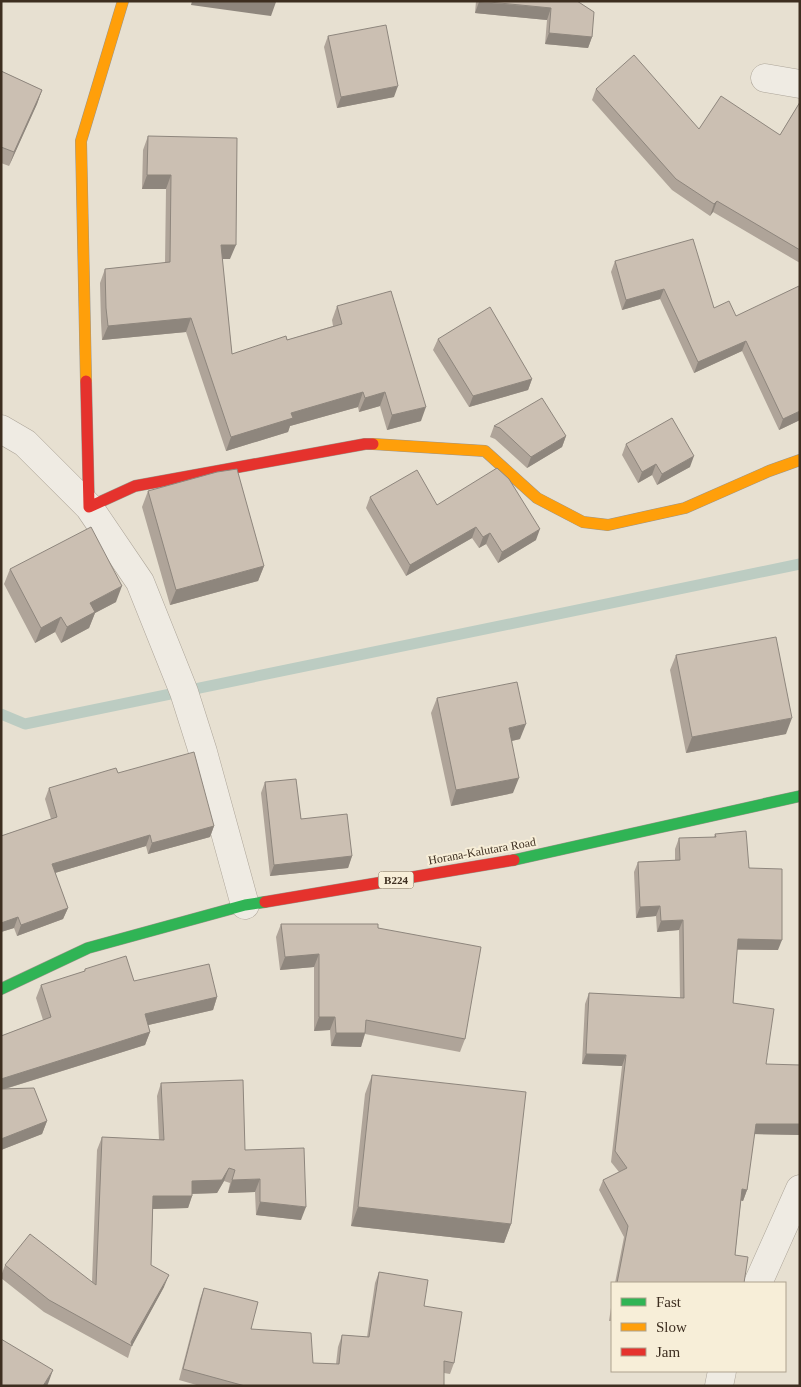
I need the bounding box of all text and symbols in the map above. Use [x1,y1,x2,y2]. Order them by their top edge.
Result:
street label: Horana-Kalutara Road [427,835,537,867]
road number: B224 [378,872,414,888]
legend [611,1282,786,1372]
text: Fast [656,1294,682,1310]
text: Slow [656,1319,687,1335]
text: Jam [656,1344,680,1360]

